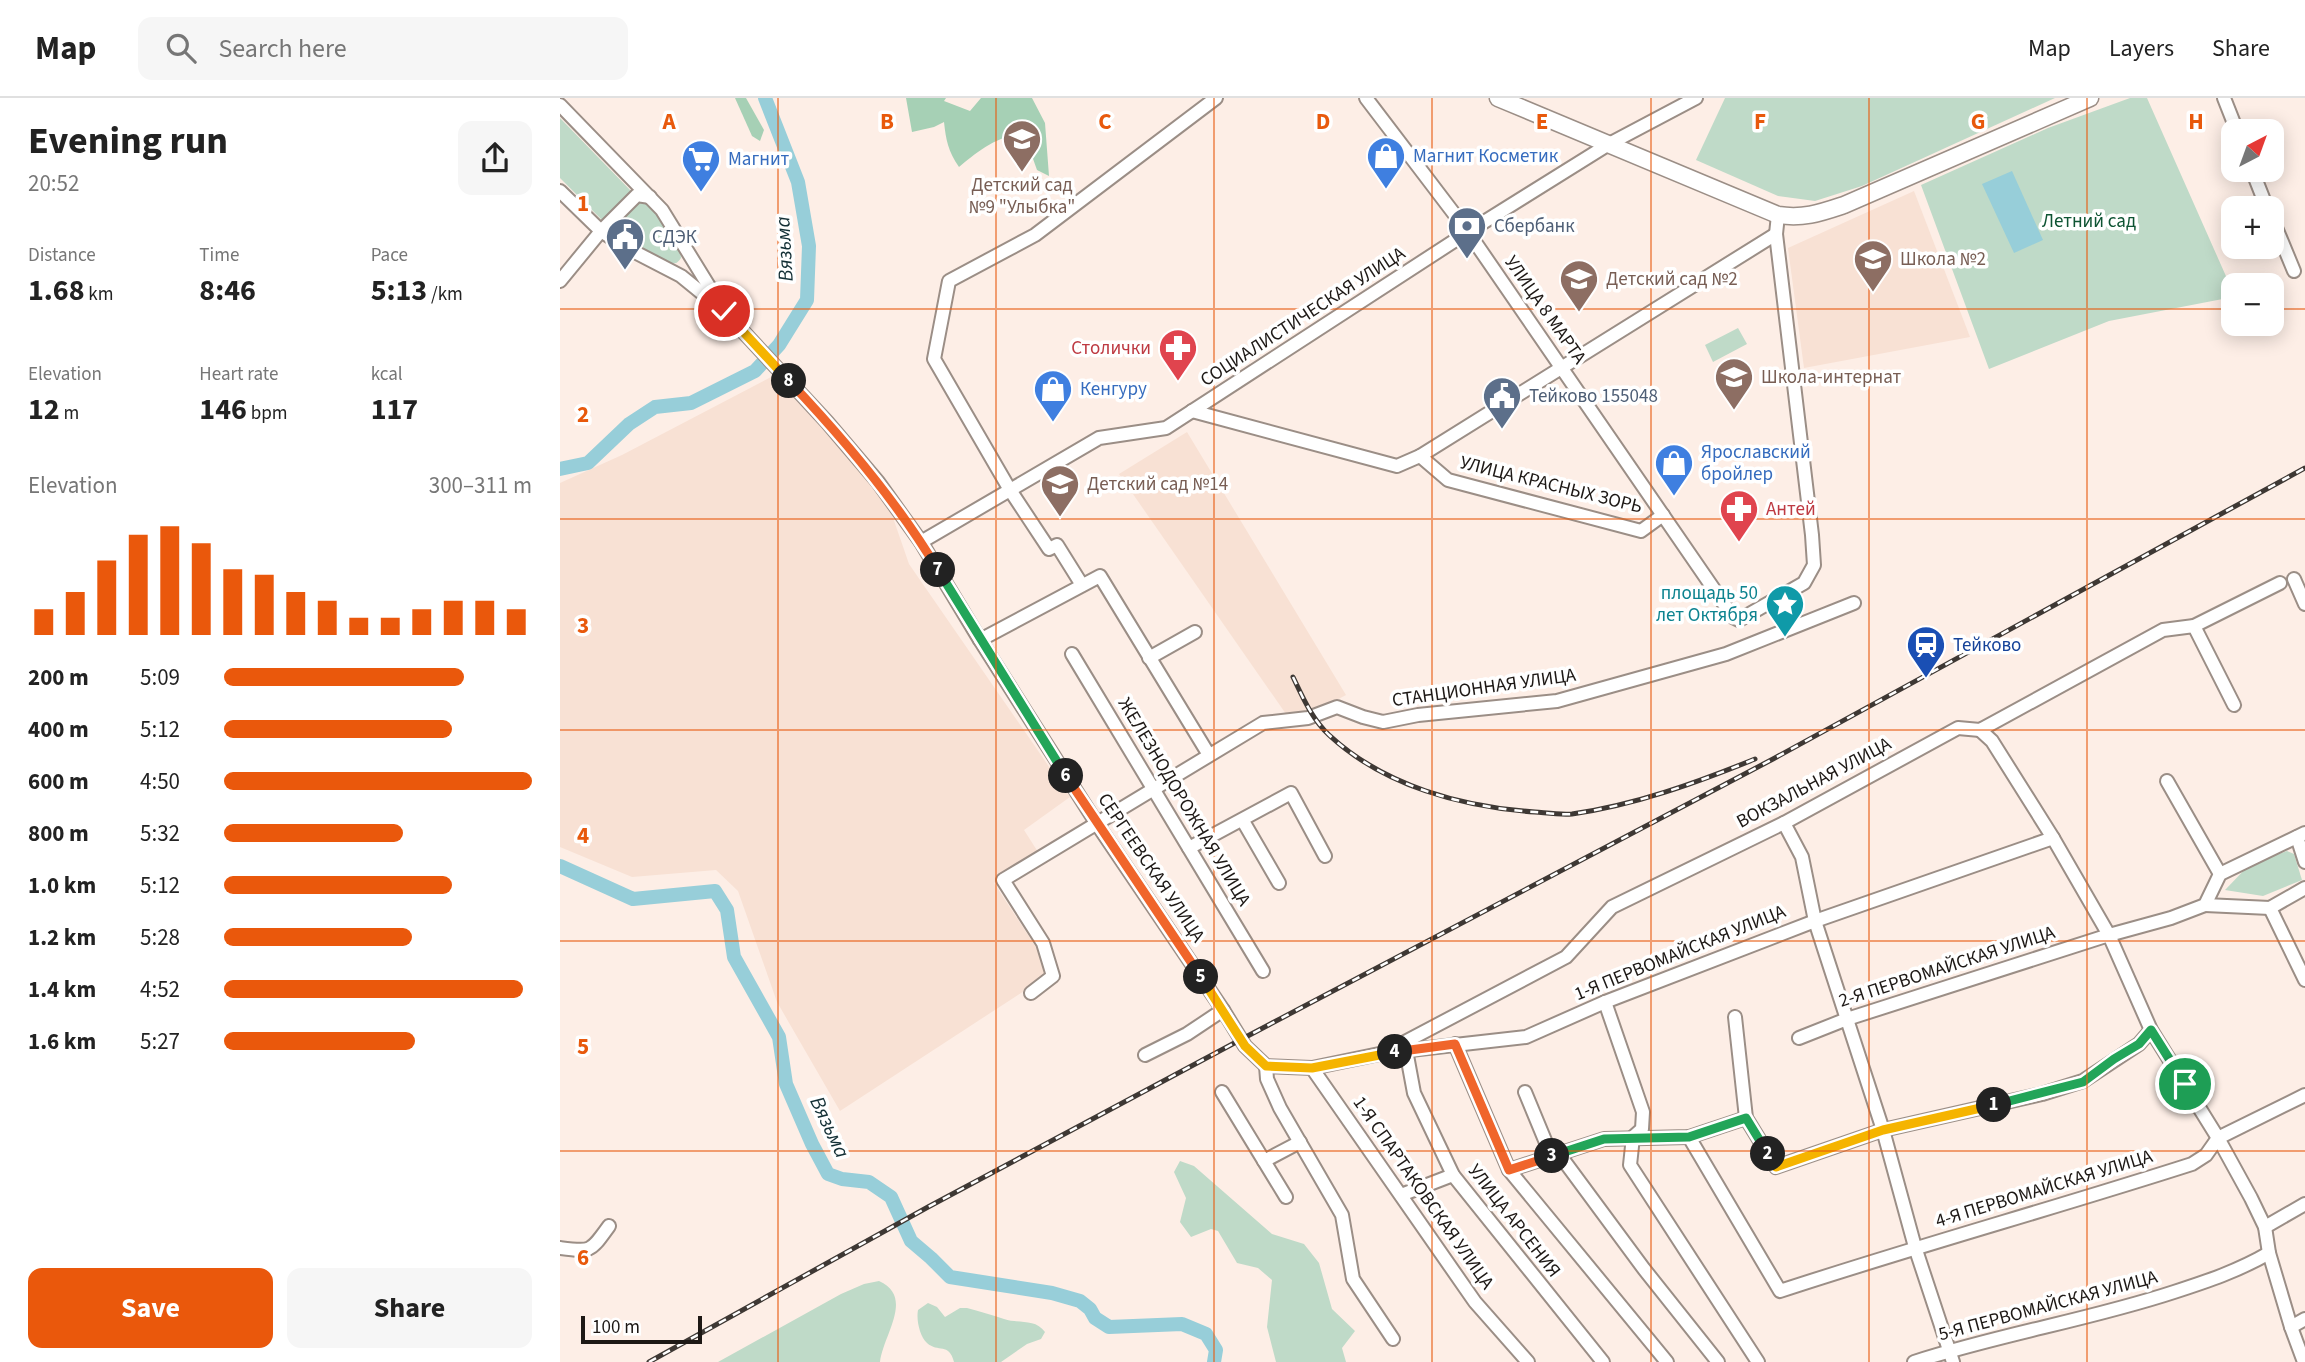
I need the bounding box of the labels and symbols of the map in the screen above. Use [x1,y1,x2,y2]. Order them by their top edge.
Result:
text: A [661,105,676,138]
text: B [880,105,894,138]
text: C [1098,105,1112,138]
text: D [1316,105,1330,138]
text: E [1536,105,1548,138]
text: F [1754,105,1766,138]
text: G [1971,105,1985,138]
text: H [2188,105,2204,138]
school or university icon: Детский сад №9 "Улыбка" [1001,118,1043,173]
north arrow [2221,119,2284,182]
shop icon: Магнит Косметик [1365,135,1407,190]
supermarket icon: Магнит [680,138,722,193]
place label: Магнит Косметик [1413,143,1559,170]
place label: Магнит [728,146,790,173]
place label: Детский сад №9 "Улыбка" [969,172,1075,221]
text: 1 [577,187,589,220]
bank icon: Сбербанк [1446,205,1488,260]
park label: Летний сад [2042,208,2136,235]
place label: Сбербанк [1494,213,1575,240]
public building icon: СДЭК [604,216,646,271]
water label: Вязьма [767,216,801,282]
place label: СДЭК [652,224,697,251]
school or university icon: Школа №2 [1852,238,1894,293]
street label: СОЦИАЛИСТИЧЕСКАЯ УЛИЦА [1195,240,1411,394]
place label: Школа №2 [1900,246,1986,273]
street label: УЛИЦА 8 МАРТА [1498,250,1593,370]
school or university icon: Детский сад №2 [1558,258,1600,313]
place label: Детский сад №2 [1606,266,1738,293]
pin [694,281,754,341]
pharmacy icon: Столички [1157,327,1199,382]
place label: Столички [1071,335,1151,362]
school or university icon: Школа-интернат [1713,356,1755,411]
pin: 8 [772,364,806,398]
place label: Школа-интернат [1761,364,1901,391]
shop icon: Кенгуру [1032,368,1074,423]
public building icon: Тейково 155048 [1481,375,1523,430]
place label: Кенгуру [1080,376,1147,403]
place label: Тейково 155048 [1529,383,1658,410]
text: 2 [577,398,589,431]
place label: Ярославский бройлер [1701,439,1811,488]
shop icon: Ярославский бройлер [1653,442,1695,497]
street label: УЛИЦА КРАСНЫХ ЗОРЬ [1457,449,1645,521]
school or university icon: Детский сад №14 [1039,463,1081,518]
place label: Детский сад №14 [1087,471,1228,498]
pharmacy icon: Антей [1718,488,1760,543]
place label: Антей [1766,496,1816,523]
pin: 7 [920,552,956,588]
place label: площадь 50 лет Октября [1656,580,1758,629]
place icon: площадь 50 лет Октября [1764,583,1806,638]
text: 3 [577,609,589,642]
station icon: Тейково [1905,624,1947,679]
place label: Тейково [1953,632,2021,659]
street label: СТАНЦИОННАЯ УЛИЦА [1390,662,1578,714]
street label: ЖЕЛЕЗНОДОРОЖНАЯ УЛИЦА [1111,693,1257,912]
street label: ВОКЗАЛЬНАЯ УЛИЦА [1732,730,1897,835]
pin: 6 [1049,758,1084,794]
street label: СЕРГЕЕВСКАЯ УЛИЦА [1091,788,1211,949]
text: 4 [577,819,589,852]
street label: 1-Я ПЕРВОМАЙСКАЯ УЛИЦА [1570,898,1790,1008]
street label: 2-Я ПЕРВОМАЙСКАЯ УЛИЦА [1835,919,2059,1015]
pin: 5 [1184,960,1218,994]
text: 5 [577,1030,589,1063]
pin: 4 [1378,1034,1412,1070]
pin [2155,1054,2215,1114]
pin: 1 [1976,1088,2012,1122]
water label: Вязьма [803,1091,857,1163]
street label: 1-Я СПАРТАКОВСКАЯ УЛИЦА [1346,1091,1501,1296]
pin: 2 [1750,1136,1786,1172]
pin: 3 [1534,1138,1570,1174]
street label: 4-Я ПЕРВОМАЙСКАЯ УЛИЦА [1932,1143,2157,1235]
street label: УЛИЦА АРСЕНИЯ [1461,1159,1567,1283]
text: 6 [577,1241,589,1274]
street label: 5-Я ПЕРВОМАЙСКАЯ УЛИЦА [1935,1264,2161,1348]
scale bar [581,1313,702,1345]

